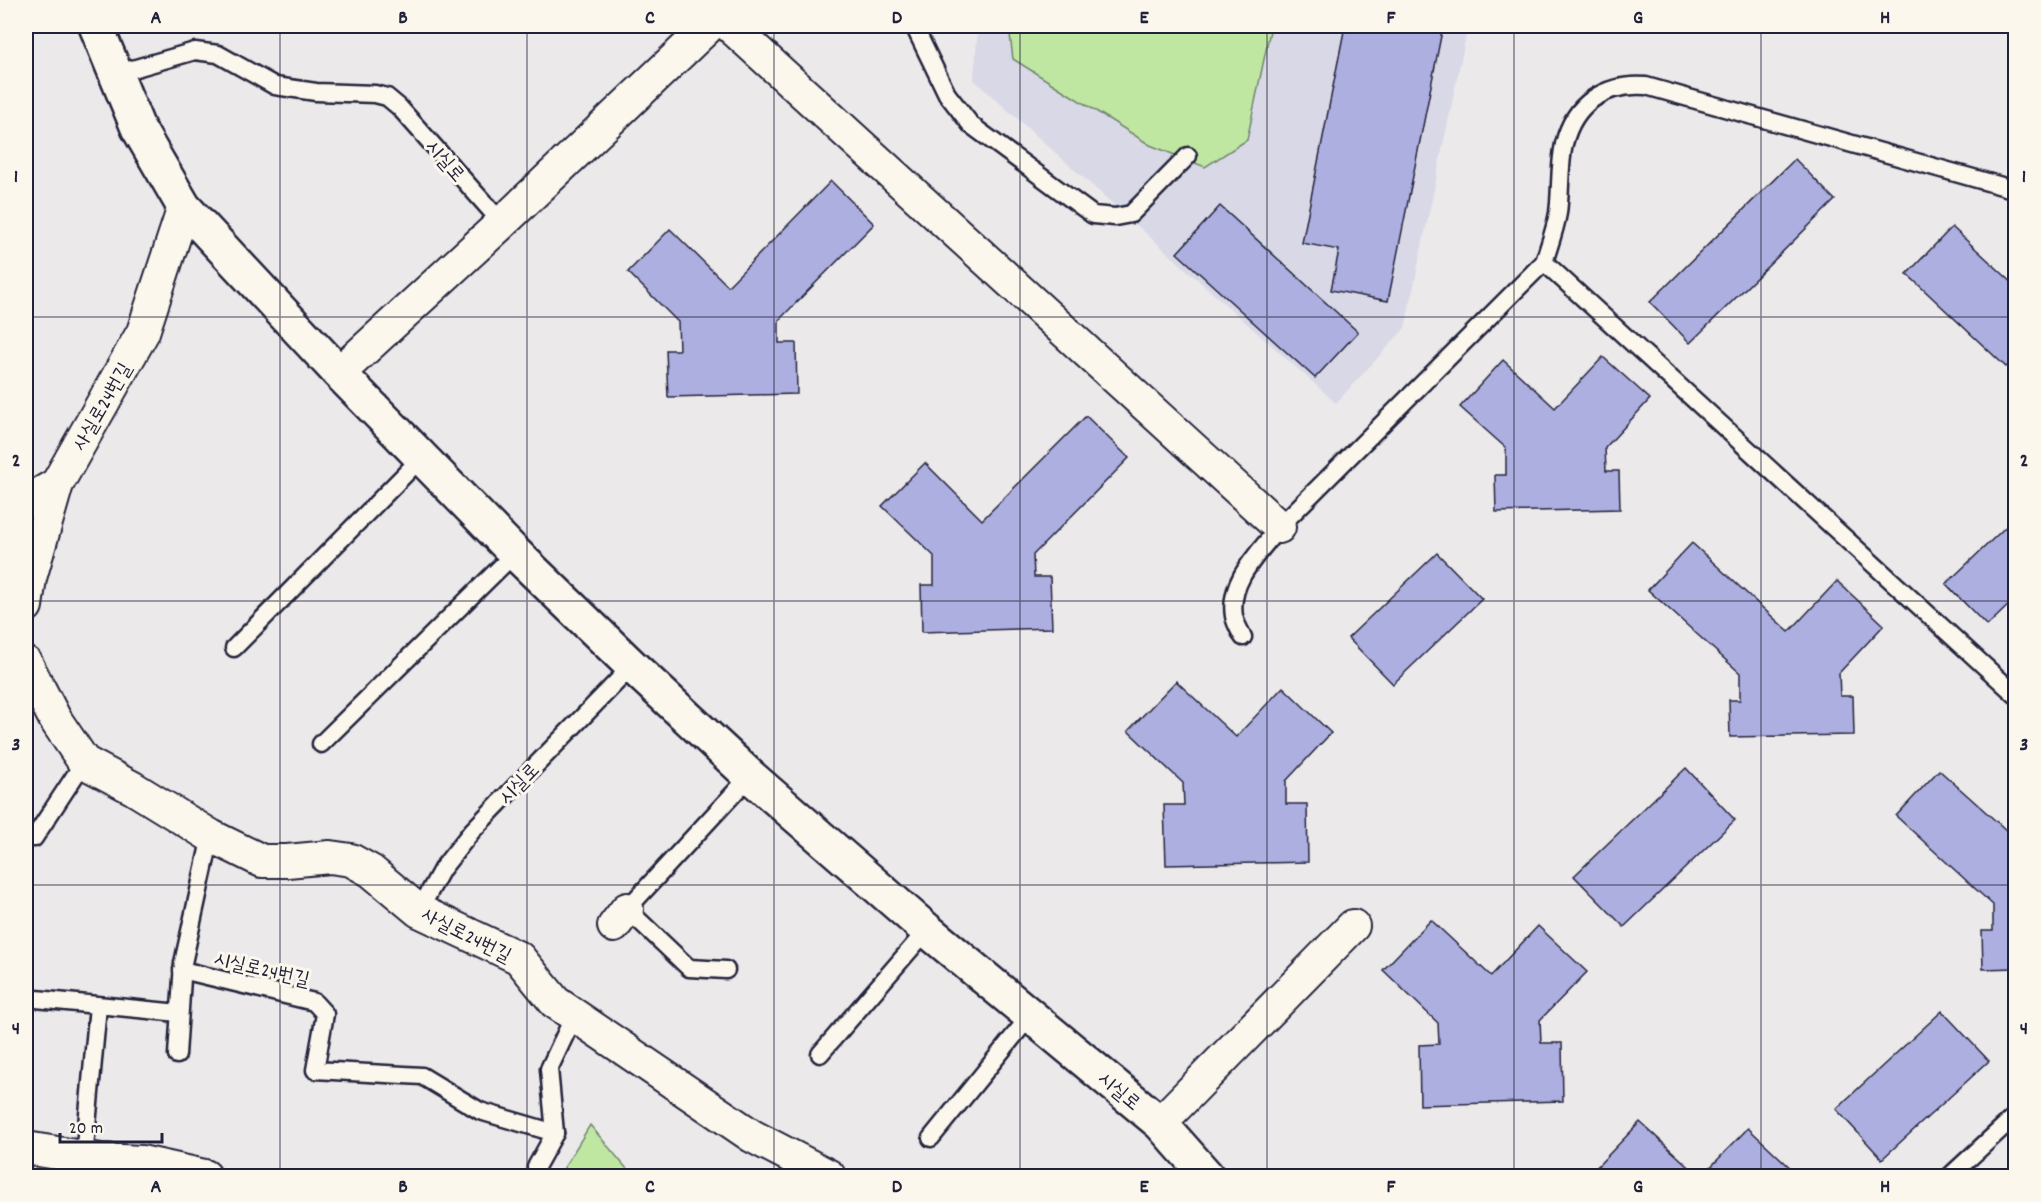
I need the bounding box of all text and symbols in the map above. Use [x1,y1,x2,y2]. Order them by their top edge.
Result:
text: A [151,5,162,33]
text: B [398,5,408,33]
text: C [645,5,655,33]
text: D [892,5,903,33]
text: E [1139,5,1149,33]
text: F [1387,5,1397,33]
text: G [1633,5,1643,33]
text: H [1880,5,1890,33]
street label: 시실로 [417,135,470,189]
text: 1 [14,164,18,192]
text: 1 [2022,164,2026,192]
street label: 사실로24번길 [67,358,140,457]
text: 2 [12,448,20,476]
text: 2 [2020,448,2028,476]
text: 3 [12,732,20,760]
text: 3 [2020,732,2028,760]
street label: 시실로 [493,758,547,812]
street label: 사실로24번길 [416,902,515,971]
street label: 시실로24번길 [211,946,312,996]
text: 4 [12,1016,20,1044]
text: 4 [2020,1016,2028,1044]
street label: 시실로 [1091,1066,1146,1119]
scale bar [60,1106,162,1144]
text: 20 m [69,1117,103,1142]
text: A [151,1174,162,1202]
text: B [398,1174,408,1202]
text: C [645,1174,655,1202]
text: D [892,1174,903,1202]
text: E [1139,1174,1149,1202]
text: F [1387,1174,1397,1202]
text: G [1633,1174,1643,1202]
text: H [1880,1174,1890,1202]

